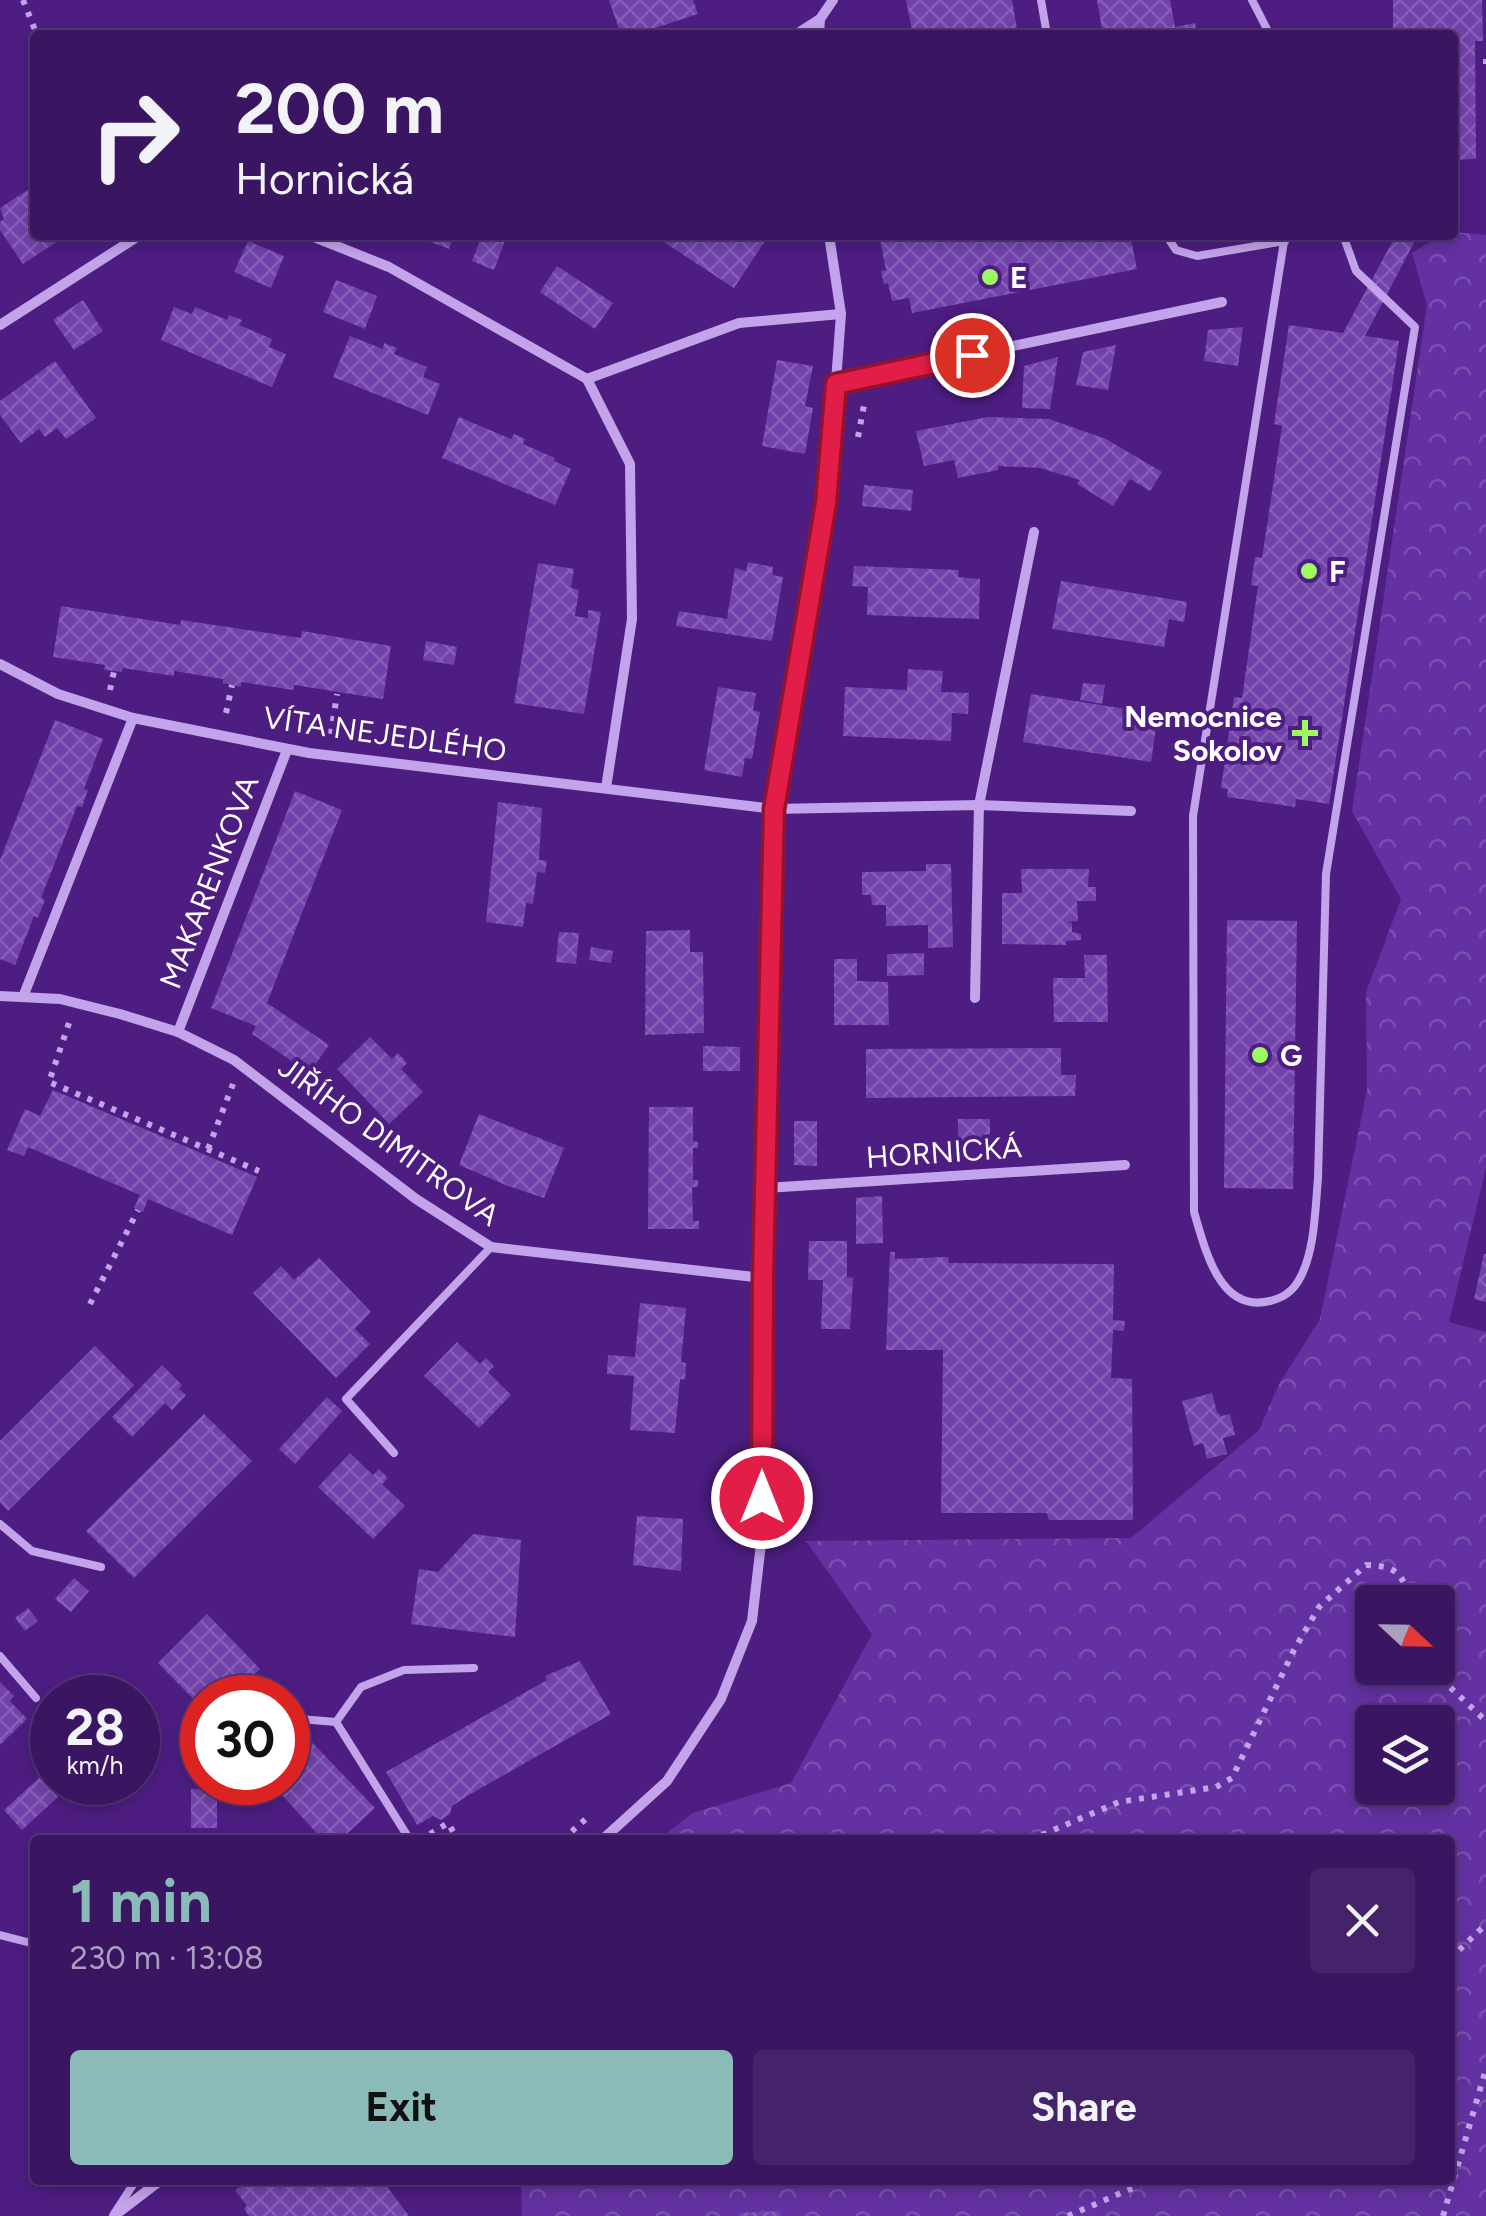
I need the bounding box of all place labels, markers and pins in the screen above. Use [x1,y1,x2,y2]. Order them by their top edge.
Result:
place label: E [1010,259,1028,296]
marker: E [979,266,1001,288]
pin [930,313,1015,398]
place label: F [1329,553,1346,590]
marker: F [1298,560,1320,582]
place label: Nemocnice Sokolov [1124,698,1282,769]
marker: Nemocnice Sokolov [1292,720,1318,746]
place label: G [1280,1037,1302,1074]
marker: G [1249,1044,1271,1066]

